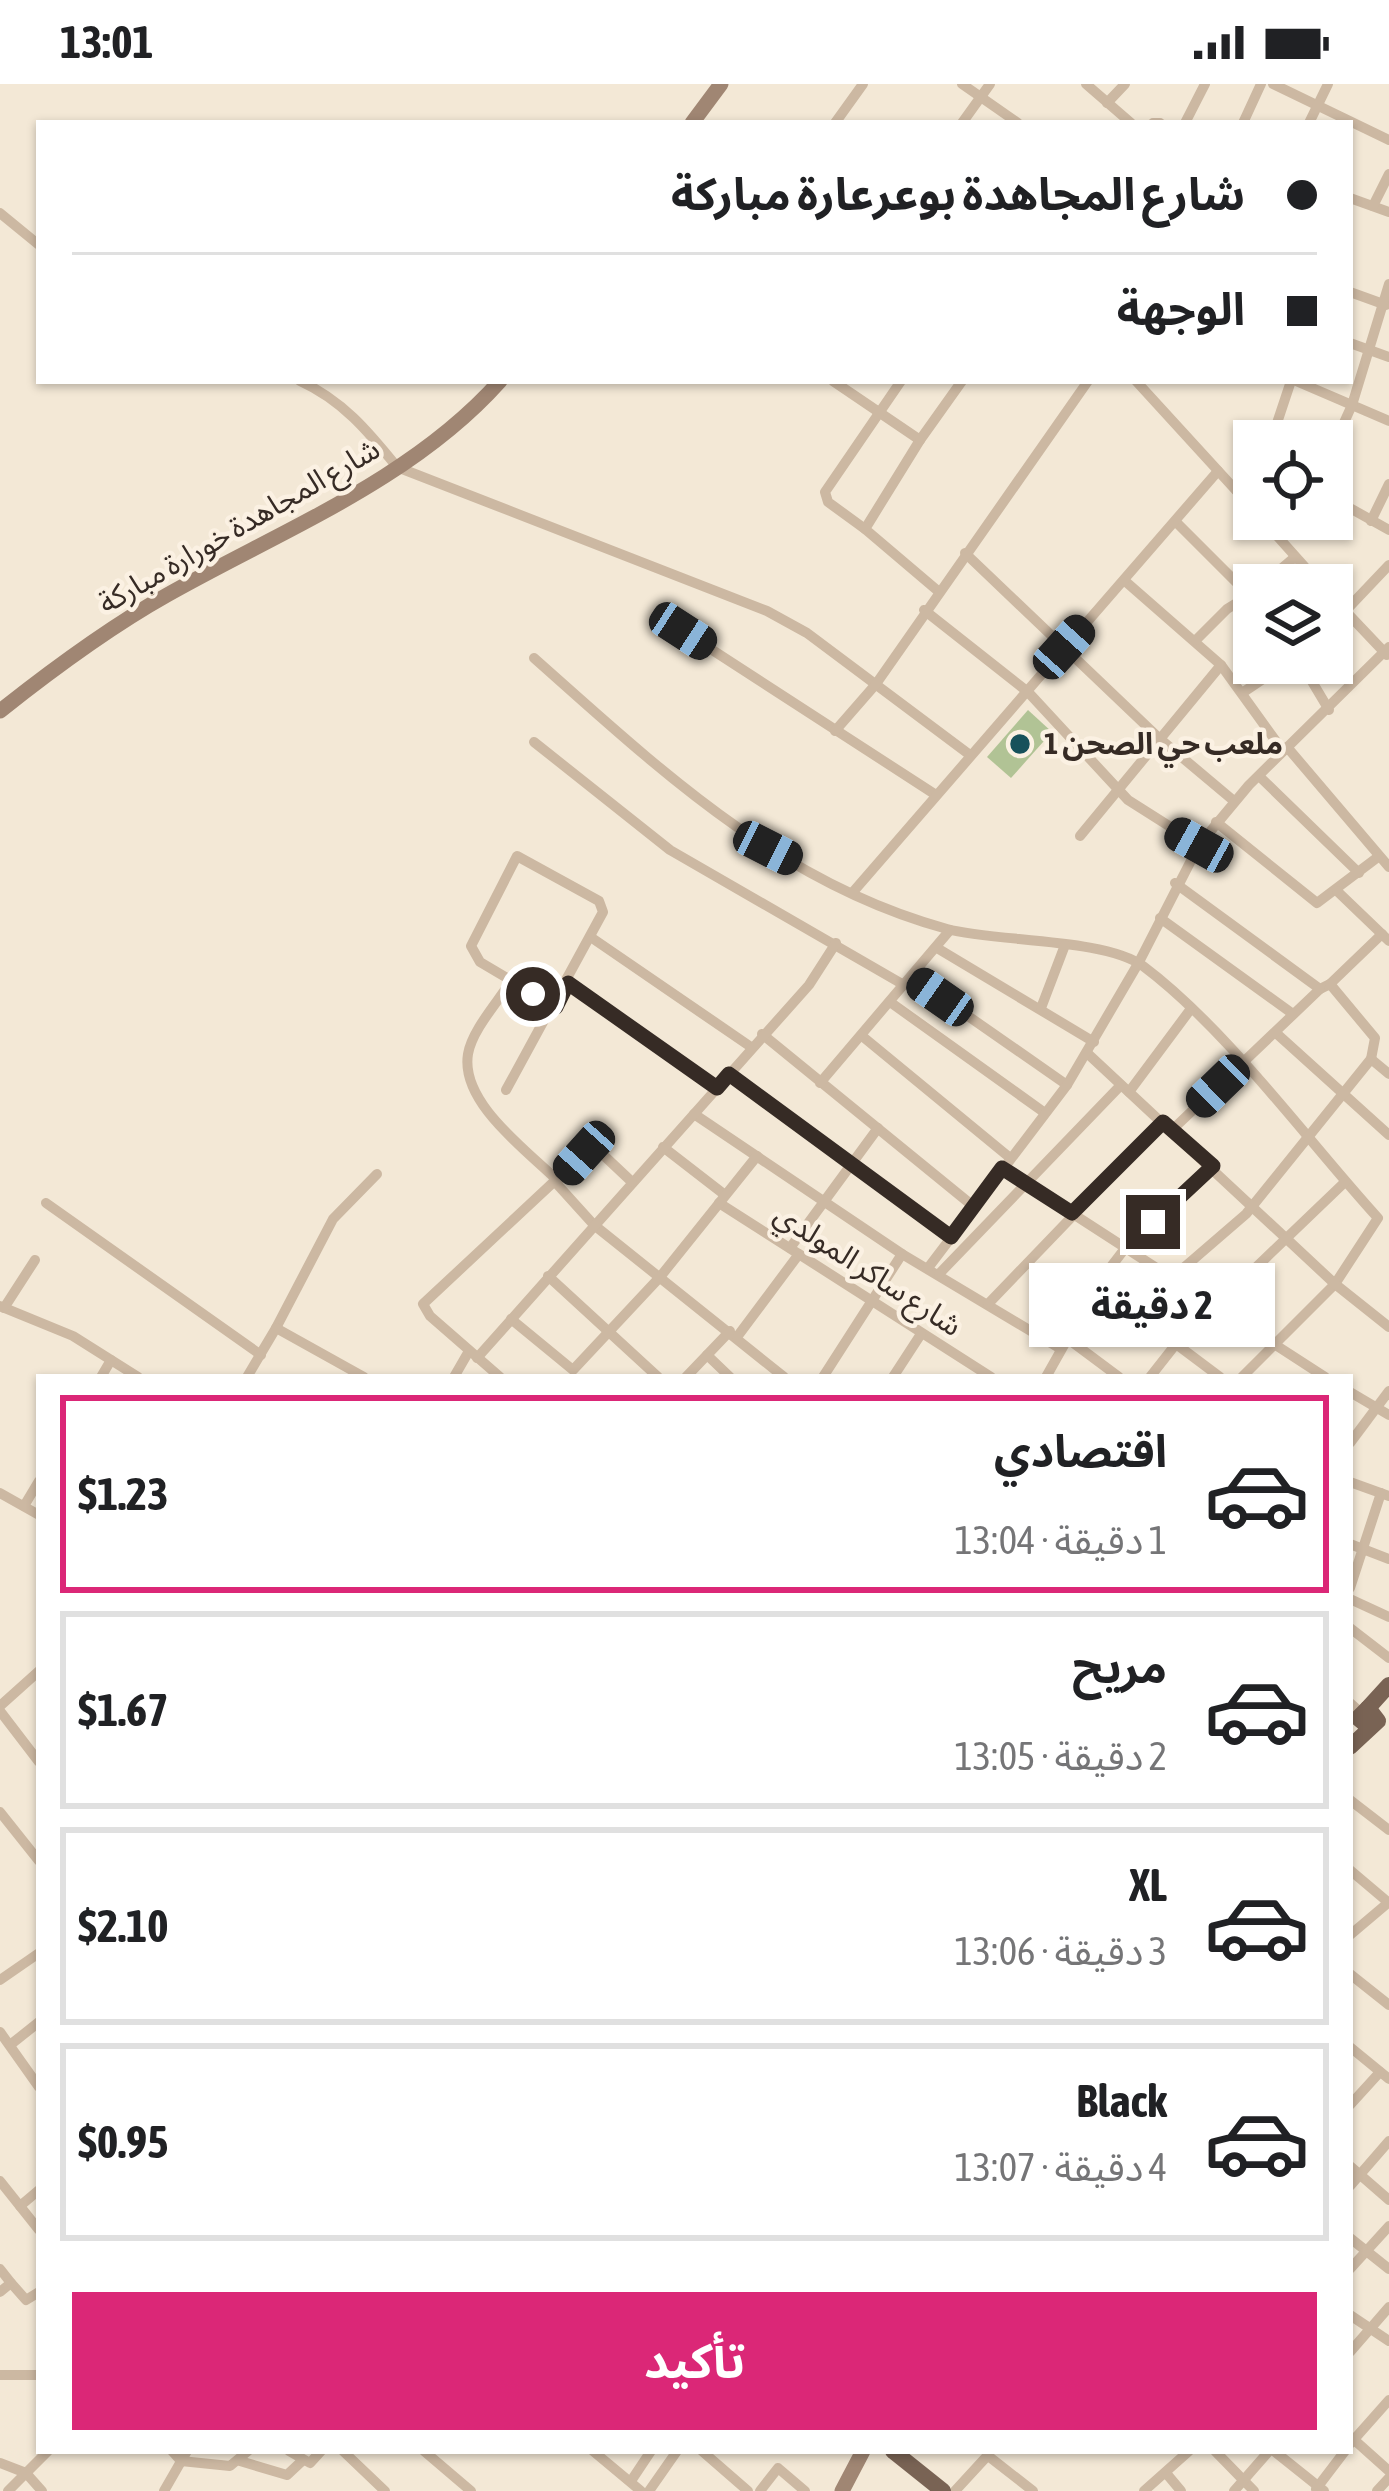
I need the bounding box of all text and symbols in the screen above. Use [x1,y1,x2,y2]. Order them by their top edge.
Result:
text: 13:01 [60,16,154,68]
text: شارع المجاهدة بوعرعارة مباركة [671,168,1245,220]
text: الوجهة [1117,283,1245,335]
map controls [1233,420,1353,684]
button: locate [1233,420,1353,540]
street label: شارع المجاهدة خورارة مباركة [92,431,388,625]
button: layers [1233,564,1353,684]
car [643,596,723,666]
car [1027,608,1101,686]
place label: ملعب حي الصحن 1 [1044,726,1283,768]
marker: ملعب حي الصحن 1 [1007,731,1033,757]
car [1159,812,1239,878]
car [728,816,808,880]
car [900,962,980,1032]
route start [506,967,560,1021]
car [1180,1048,1256,1124]
car [547,1114,621,1192]
route end [1126,1195,1180,1249]
street label: شارع ساكر المولدي [765,1196,968,1348]
callout: 2 دقيقة [1030,1264,1276,1348]
text: 2 دقيقة [1091,1283,1213,1327]
text: اقتصادي [994,1425,1167,1477]
icon: car [1203,1440,1311,1548]
text: $1.23 [78,1468,168,1520]
text: 1 دقيقة · 13:04 [954,1518,1167,1562]
text: مريح [1072,1641,1167,1693]
icon: car [1203,1656,1311,1764]
text: $1.67 [78,1684,168,1736]
text: 2 دقيقة · 13:05 [954,1734,1167,1778]
text: XL [1129,1859,1167,1911]
icon: car [1203,1872,1311,1980]
text: $2.10 [78,1900,168,1952]
text: 3 دقيقة · 13:06 [954,1929,1167,1973]
text: Black [1076,2075,1167,2127]
icon: car [1203,2088,1311,2196]
text: $0.95 [78,2116,168,2168]
text: 4 دقيقة · 13:07 [954,2145,1167,2189]
button: تأكيد [72,2292,1317,2430]

